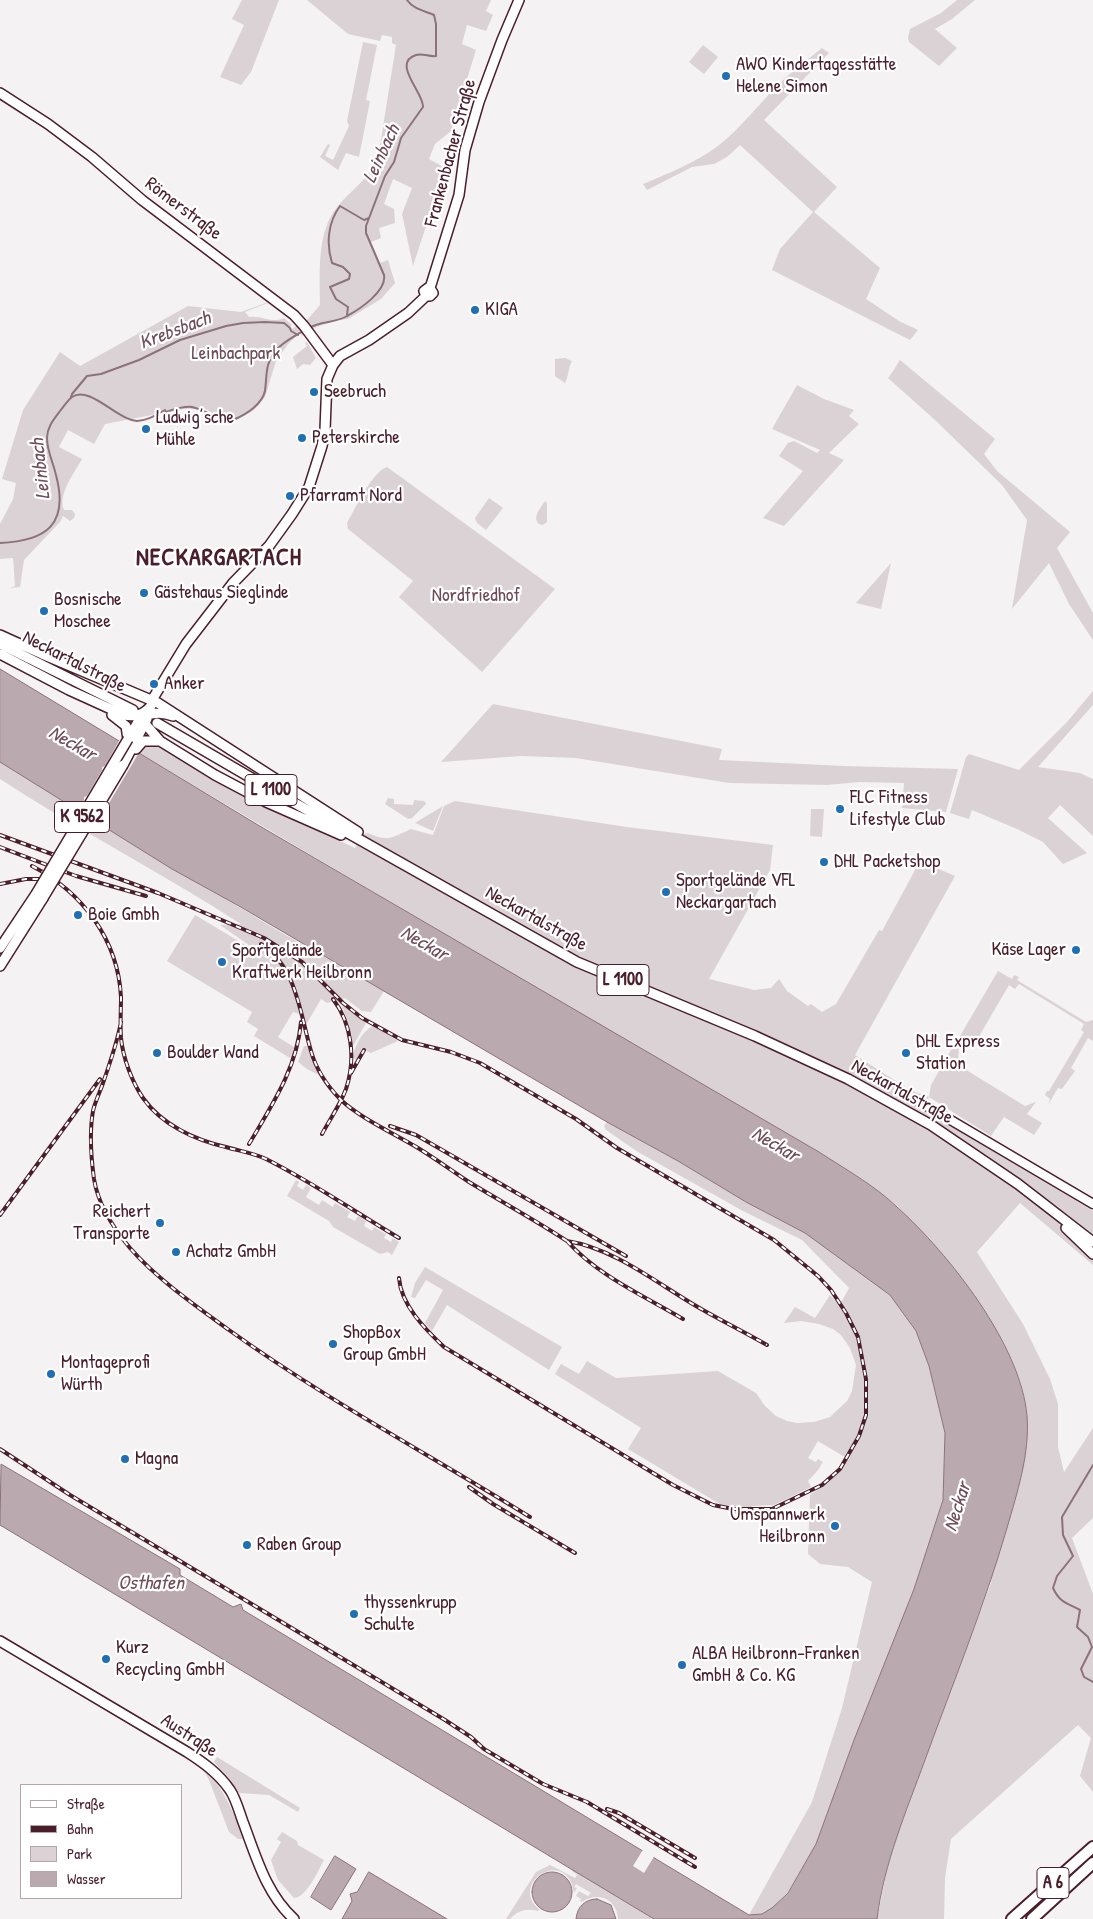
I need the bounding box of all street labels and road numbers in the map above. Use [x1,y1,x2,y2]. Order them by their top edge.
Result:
street label: Frankenbacher Straße [420,77,482,229]
street label: Römerstraße [140,173,226,245]
street label: Neckartalstraße [19,626,129,698]
road number: L 1100 [245,774,297,806]
road number: K 9562 [54,802,110,832]
street label: Neckartalstraße [481,882,591,956]
road number: L 1100 [597,964,649,996]
street label: Neckartalstraße [847,1055,957,1129]
street label: Austraße [156,1709,222,1763]
road number: A 6 [1037,1868,1069,1899]

